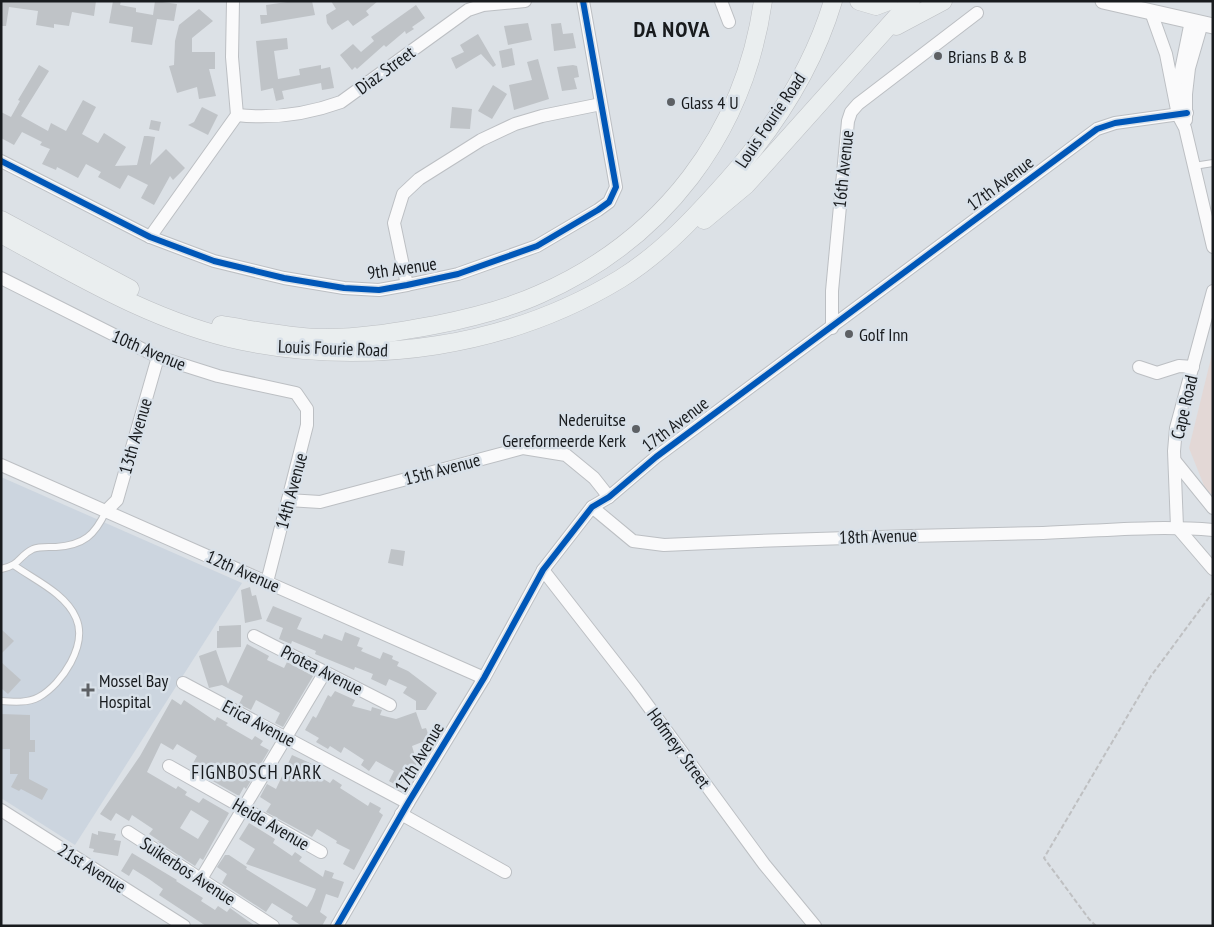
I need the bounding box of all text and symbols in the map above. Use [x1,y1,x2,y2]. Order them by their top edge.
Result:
district label: DA NOVA [633,15,711,43]
street label: Diaz Street [351,41,419,99]
place label: Brians B & B [948,45,1027,68]
marker: Brians B & B [932,50,944,62]
street label: Louis Fourie Road [730,68,810,172]
place label: Glass 4 U [681,91,739,114]
marker: Glass 4 U [665,96,677,108]
street label: 16th Avenue [827,129,859,209]
street label: 17th Avenue [962,150,1038,216]
street label: 9th Avenue [366,252,438,284]
place label: Golf Inn [859,323,908,346]
street label: 10th Avenue [109,324,189,376]
marker: Golf Inn [843,328,855,340]
street label: Louis Fourie Road [278,335,388,361]
street label: Cape Road [1165,373,1203,441]
street label: 17th Avenue [637,391,713,457]
street label: 13th Avenue [113,395,157,477]
place label: Nederuitse Gereformeerde Kerk [502,408,626,452]
marker: Nederuitse Gereformeerde Kerk [630,423,642,435]
street label: 15th Avenue [401,448,483,490]
street label: 14th Avenue [270,450,312,532]
street label: 18th Avenue [839,523,917,549]
street label: 12th Avenue [203,545,283,597]
street label: Protea Avenue [277,640,367,700]
place label: Mossel Bay Hospital [99,669,169,713]
marker: Mossel Bay Hospital [81,683,95,697]
street label: Erica Avenue [219,694,299,752]
street label: Hofmeyr Street [642,703,716,793]
street label: 17th Avenue [389,718,449,796]
district label: FIGNBOSCH PARK [191,760,323,784]
street label: Heide Avenue [228,793,314,855]
street label: Suikerbos Avenue [136,832,240,910]
street label: 21st Avenue [54,838,130,898]

